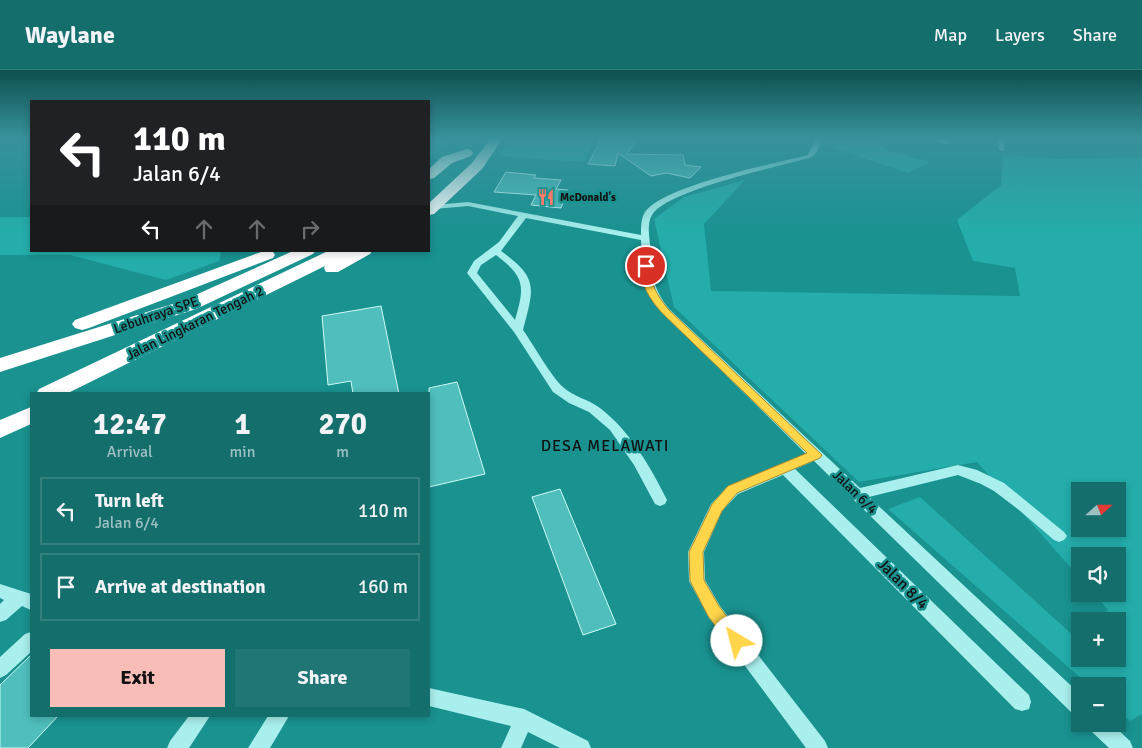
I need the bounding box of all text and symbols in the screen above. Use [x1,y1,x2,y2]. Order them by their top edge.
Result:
text: Waylane [25,20,115,50]
text: Map [934,24,967,46]
text: Layers [995,24,1045,46]
text: Share [1073,24,1117,46]
text: 110 m [133,117,226,160]
icon: left [50,120,115,185]
text: Jalan 6/4 [133,160,221,187]
restaurant icon: McDonald's [536,187,556,207]
place label: McDonald's [560,191,616,204]
icon: left [137,215,165,243]
icon: ahead [190,215,218,243]
icon: ahead [243,215,271,243]
icon: right [296,215,324,243]
pin [625,245,667,287]
icon: arrive [632,252,660,280]
street label: Jalan Lingkaran Tengah 2 [123,282,267,364]
street label: Lebuhraya SPE [111,292,201,337]
text: 12:47 [93,406,167,443]
text: 1 [234,406,251,443]
text: 270 [318,406,367,443]
district label: DESA MELAWATI [541,436,669,456]
text: Arrival [107,442,153,462]
text: min [230,442,255,462]
text: m [336,442,349,462]
street label: Jalan 6/4 [829,466,881,518]
north arrow [1071,482,1126,538]
map controls [1071,482,1126,732]
text: Turn left [95,489,164,513]
icon: left [52,497,80,525]
text: 110 m [358,499,408,523]
text: Jalan 6/4 [95,513,159,533]
button: sound [1071,547,1126,602]
street label: Jalan 8/4 [873,554,933,614]
icon: arrive [52,573,80,601]
text: Arrive at destination [95,575,266,599]
text: 160 m [358,575,408,599]
button: + [1071,612,1126,667]
position arrow [710,614,762,666]
button: Exit [50,649,225,707]
button: Share [235,649,410,707]
button: − [1071,677,1126,732]

